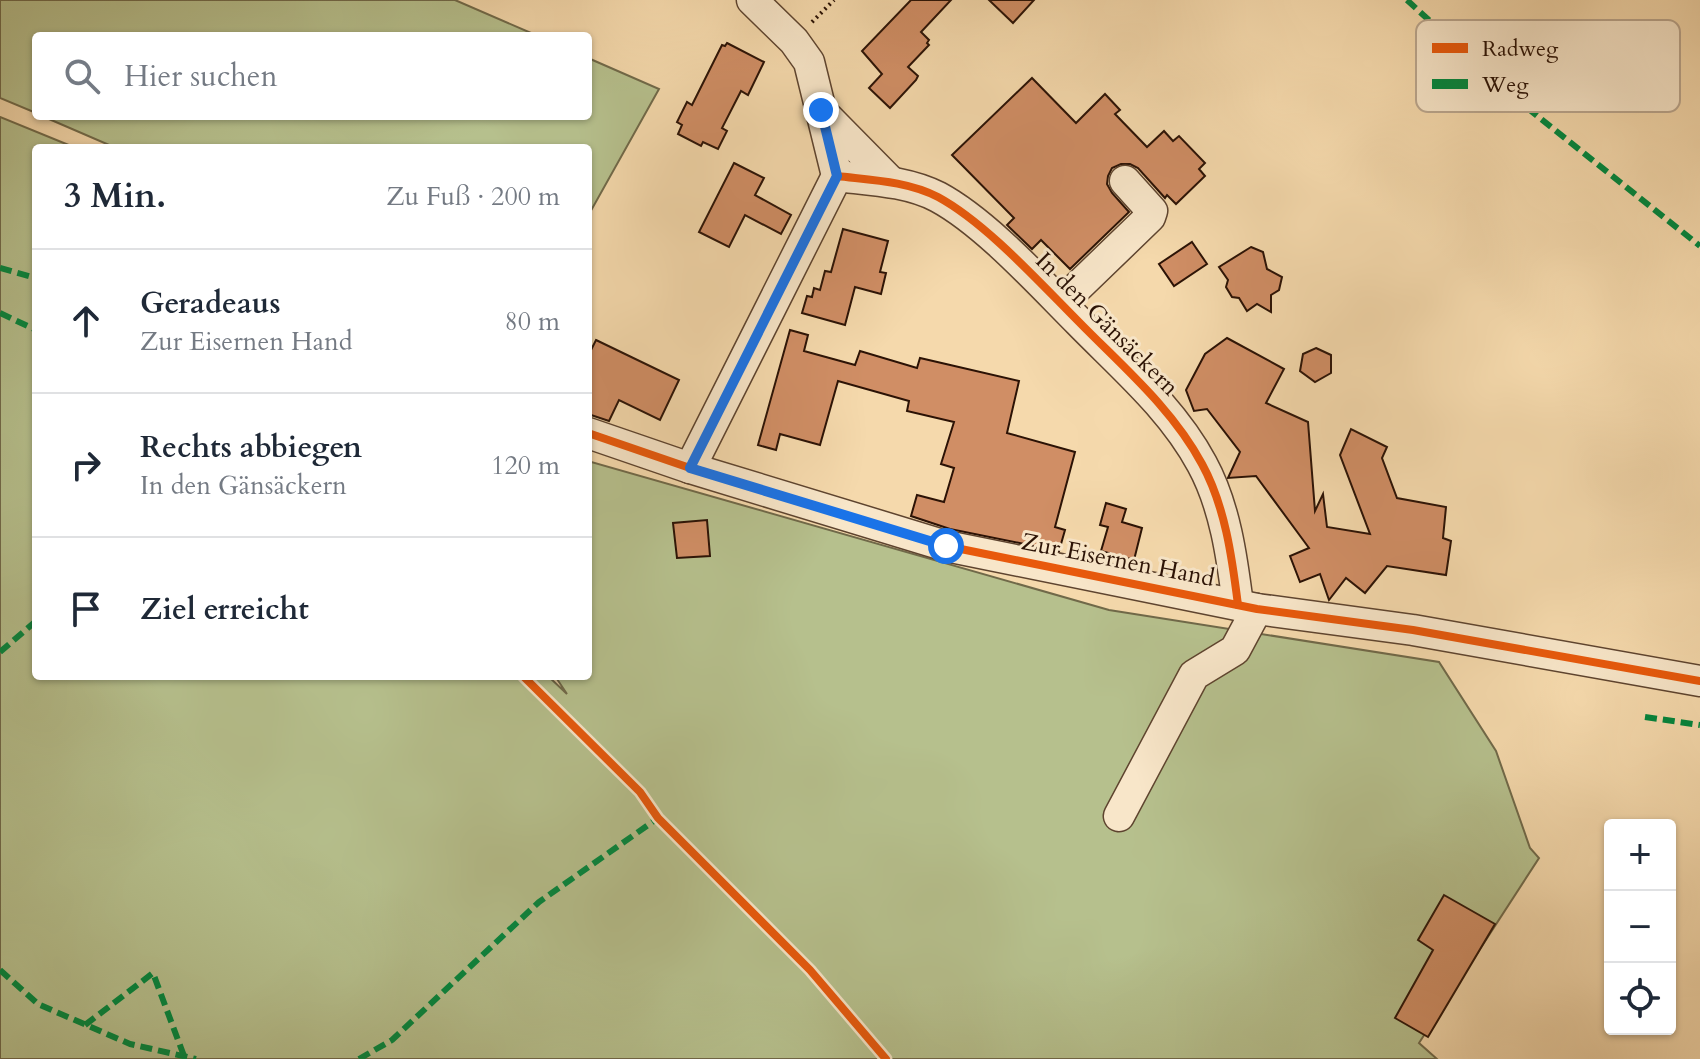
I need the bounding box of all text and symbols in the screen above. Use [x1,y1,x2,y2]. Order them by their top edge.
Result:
legend [1416,20,1680,112]
search box [32,32,592,120]
text: Radweg [1482,34,1559,64]
icon: search [60,54,104,98]
text: Hier suchen [124,56,277,97]
text: Weg [1481,70,1529,100]
route end [803,92,839,128]
text: 3 Min. [64,173,166,219]
text: Zu Fuß · 200 m [386,179,560,214]
street label: In den Gänsäckern [1028,245,1186,403]
text: Geradeaus [140,283,281,324]
icon: ahead [64,299,108,343]
text: 80 m [504,304,560,339]
text: Zur Eisernen Hand [140,324,353,359]
text: Rechts abbiegen [140,427,362,468]
icon: right [64,443,108,487]
text: 120 m [491,448,560,483]
text: In den Gänsäckern [140,468,347,503]
street label: Zur Eisernen Hand [1019,525,1218,595]
route start [928,528,964,564]
icon: arrive [64,587,108,631]
text: Ziel erreicht [140,589,309,630]
map controls [1604,819,1676,1035]
button: + [1604,819,1676,891]
button: − [1604,891,1676,963]
button: locate [1604,963,1676,1035]

